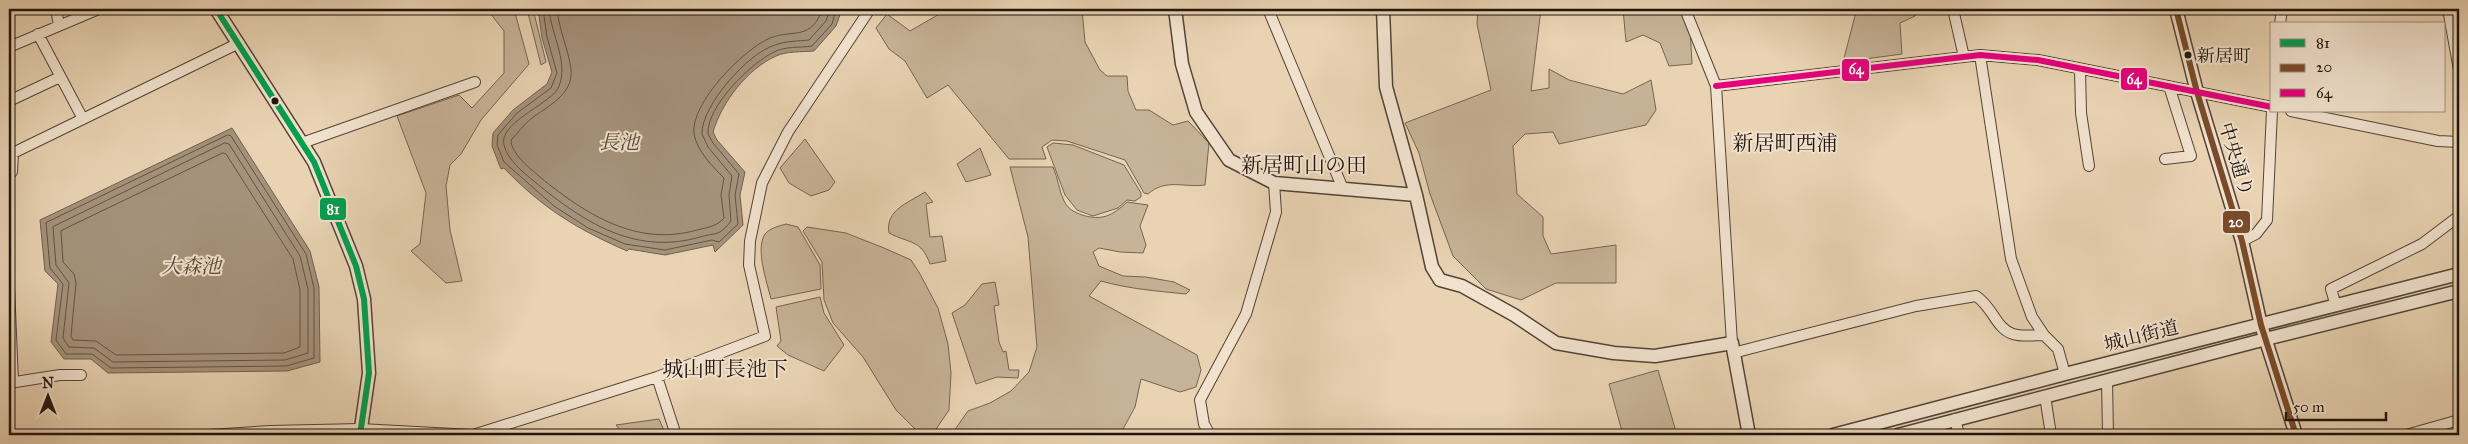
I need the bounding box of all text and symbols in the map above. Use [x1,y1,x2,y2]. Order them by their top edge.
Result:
legend [2270,22,2446,112]
text: 81 [2316,34,2330,52]
place label: 新居町 [2197,45,2251,67]
marker: 新居町 [2183,50,2193,60]
line badge: 64 [1841,58,1870,82]
text: 20 [2316,58,2332,76]
text: 64 [1849,61,1865,79]
line badge: 64 [2120,67,2148,91]
text: 64 [2127,71,2143,89]
text: 64 [2316,84,2333,102]
unlabelled marker [270,96,280,106]
street label: 中央通り [2214,119,2259,199]
water label: 長池 [599,130,641,154]
district label: 新居町西浦 [1733,130,1838,156]
district label: 新居町山の田 [1241,152,1367,178]
line badge: 81 [319,197,347,221]
text: 81 [327,201,340,218]
line badge: 20 [2222,210,2251,234]
text: 20 [2228,214,2244,231]
water label: 大森池 [161,254,223,278]
street label: 城山街道 [2101,315,2181,356]
district label: 城山町長池下 [662,356,788,382]
north arrow [22,372,72,422]
text: N [42,375,54,392]
scale bar [2286,389,2386,421]
text: 50 m [2293,398,2325,416]

